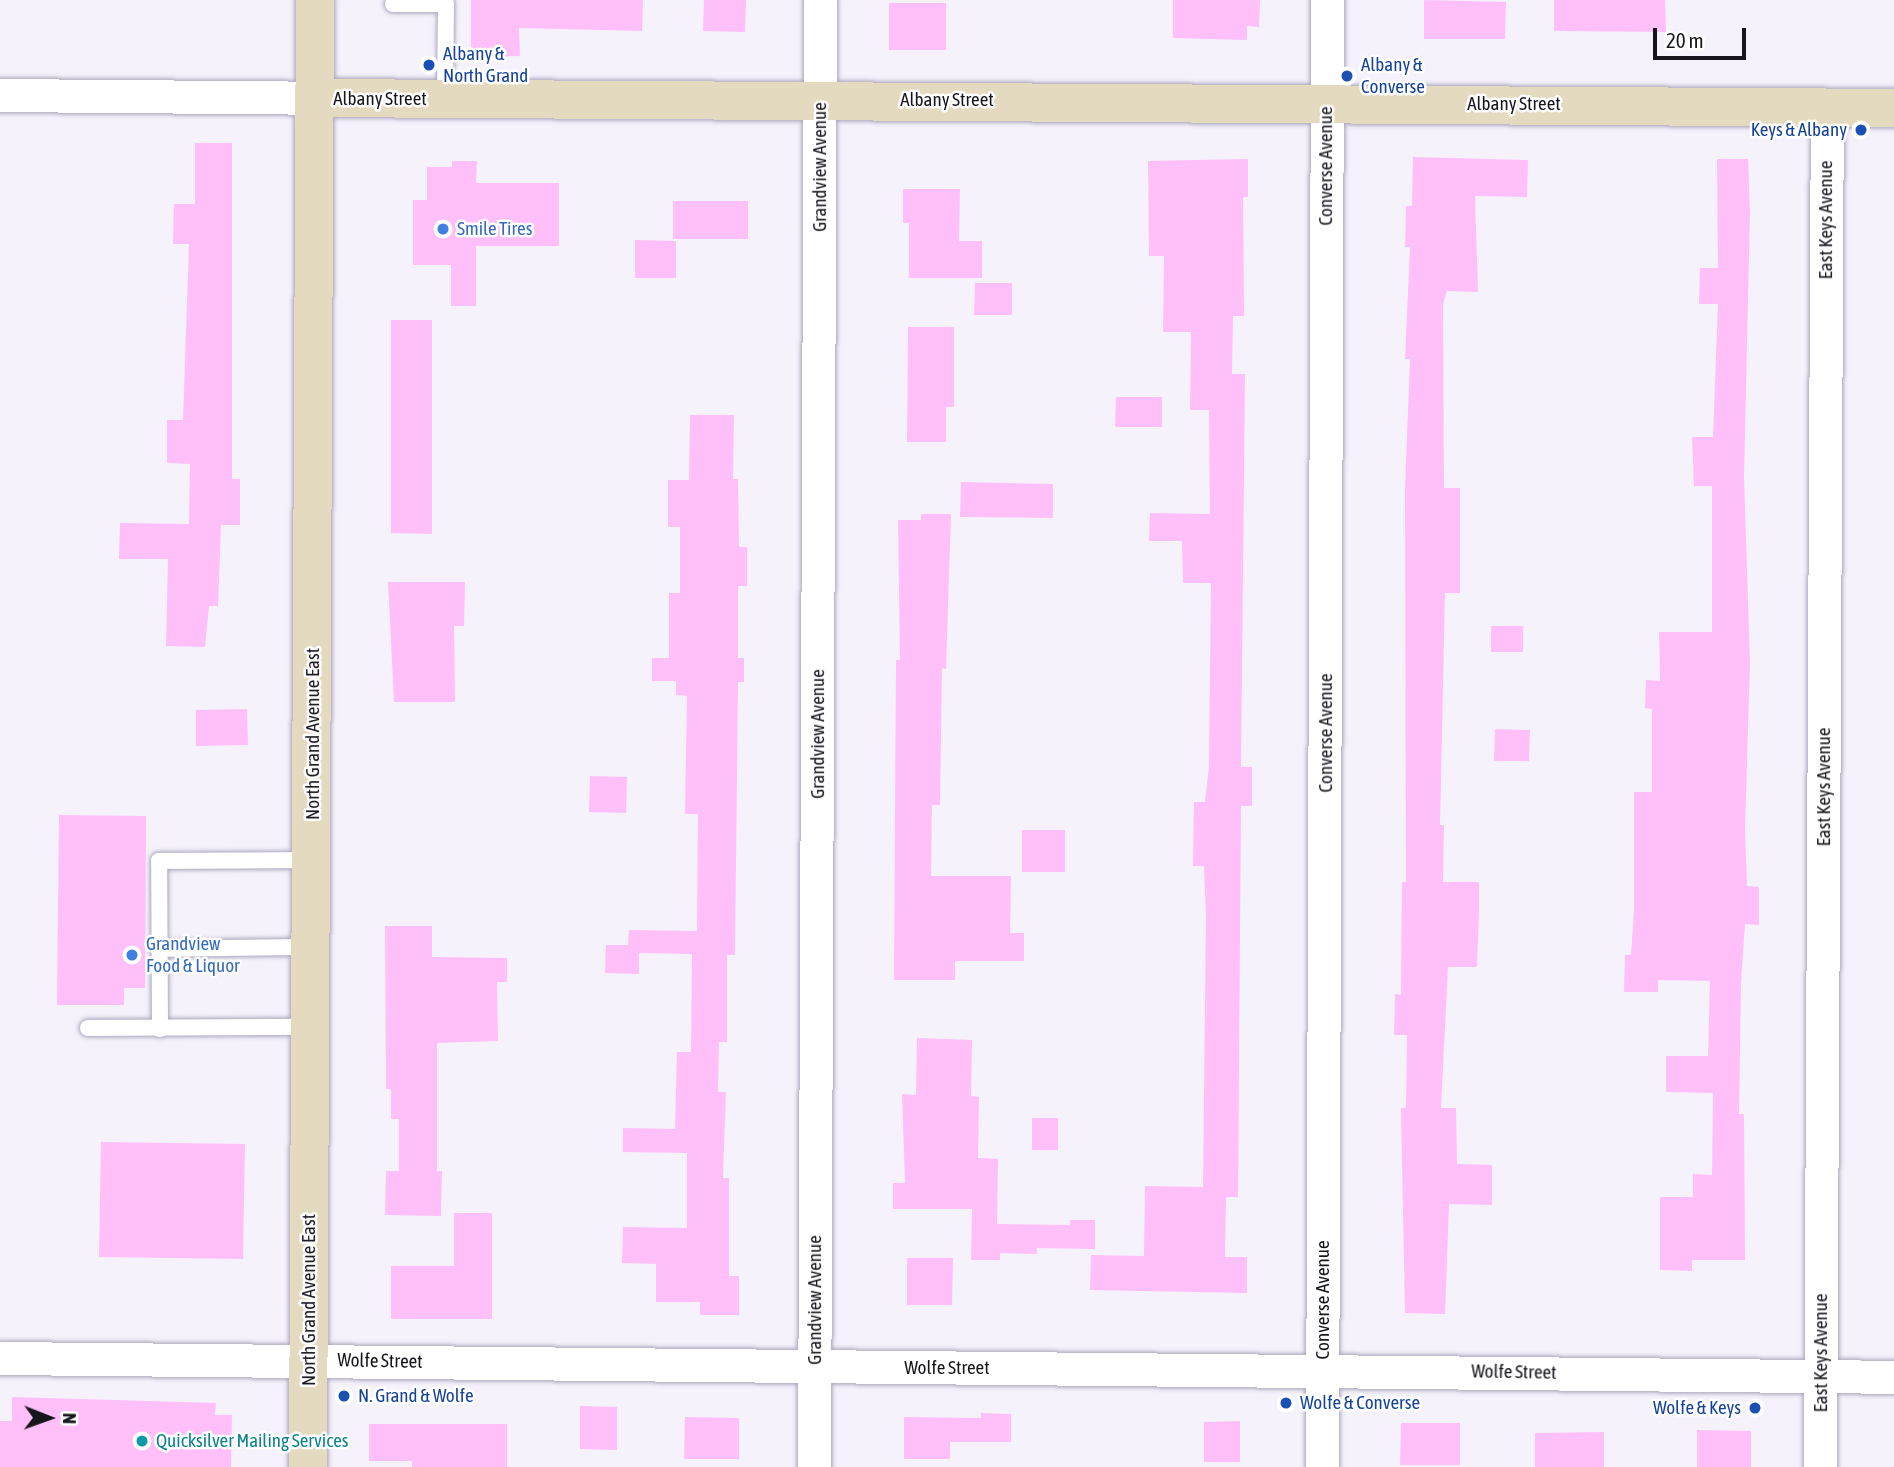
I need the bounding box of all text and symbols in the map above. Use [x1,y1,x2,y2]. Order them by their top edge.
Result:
scale bar [1656,14,1749,58]
text: 20 m [1666,28,1704,52]
place label: Albany & North Grand [443,43,528,87]
place label: Albany & Converse [1361,54,1425,98]
marker: Albany & North Grand [421,57,437,73]
marker: Albany & Converse [1339,68,1355,84]
street label: Albany Street [333,88,427,110]
street label: Albany Street [900,89,994,111]
street label: Albany Street [1467,93,1561,115]
street label: Grandview Avenue [809,102,831,232]
street label: Converse Avenue [1315,106,1337,226]
place label: Keys & Albany [1751,119,1847,141]
marker: Keys & Albany [1853,122,1869,138]
street label: East Keys Avenue [1815,161,1837,279]
place label: Smile Tires [457,218,532,240]
marker: Smile Tires [435,221,451,237]
street label: North Grand Avenue East [302,648,324,820]
street label: Grandview Avenue [807,669,829,799]
street label: Converse Avenue [1315,673,1337,793]
street label: East Keys Avenue [1813,728,1835,846]
place label: Grandview Food & Liquor [146,933,240,977]
marker: Grandview Food & Liquor [124,947,140,963]
street label: North Grand Avenue East [298,1214,320,1386]
street label: Grandview Avenue [804,1235,826,1365]
street label: Converse Avenue [1312,1240,1334,1360]
street label: East Keys Avenue [1810,1294,1832,1412]
street label: Wolfe Street [337,1349,423,1373]
street label: Wolfe Street [904,1357,990,1379]
street label: Wolfe Street [1471,1360,1557,1384]
north arrow [14,1383,84,1453]
place label: N. Grand & Wolfe [358,1385,474,1407]
marker: N. Grand & Wolfe [336,1388,352,1404]
place label: Wolfe & Converse [1300,1392,1420,1414]
marker: Wolfe & Converse [1278,1395,1294,1411]
place label: Wolfe & Keys [1653,1397,1741,1419]
marker: Wolfe & Keys [1747,1400,1763,1416]
text: N [59,1413,81,1424]
place label: Quicksilver Mailing Services [156,1430,349,1452]
marker: Quicksilver Mailing Services [134,1433,150,1449]

